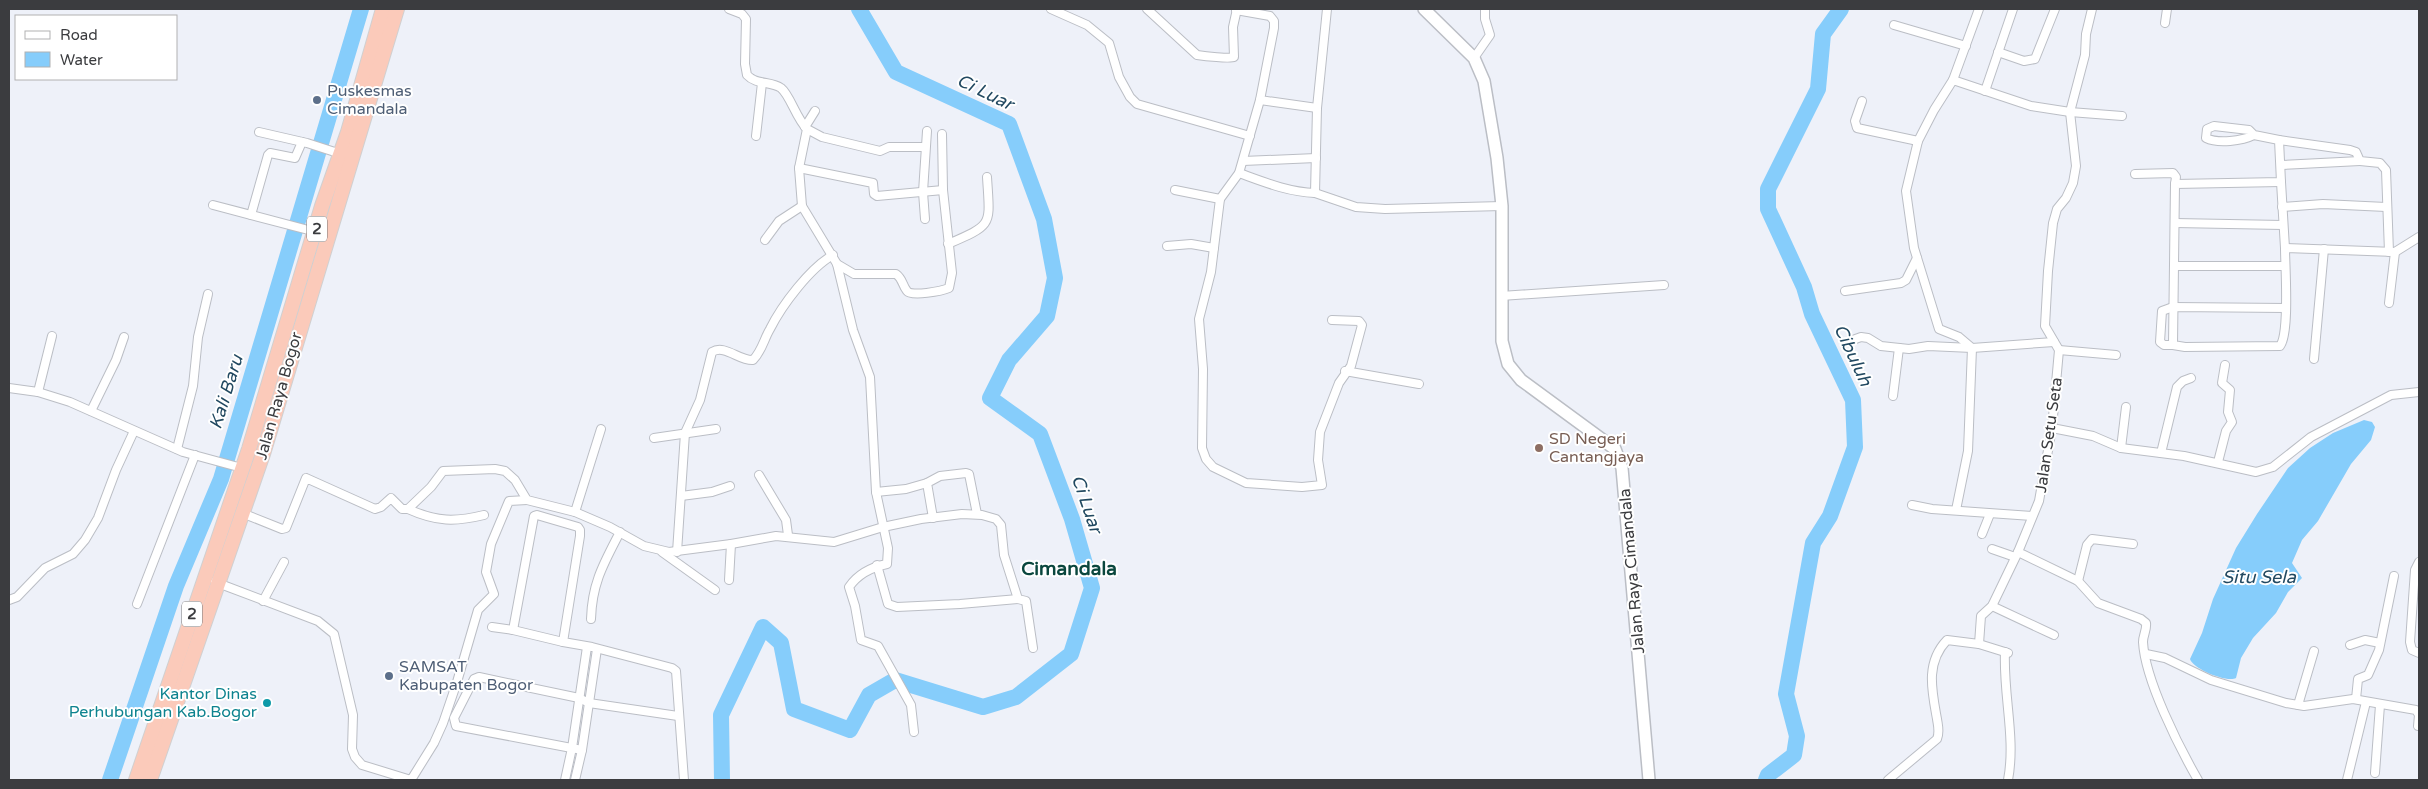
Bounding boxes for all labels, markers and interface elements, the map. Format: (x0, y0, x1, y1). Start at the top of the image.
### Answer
legend (15, 15, 178, 80)
text: Road (60, 26, 98, 44)
text: Water (60, 51, 103, 69)
water label: Ci Luar (953, 69, 1019, 116)
place label: Puskesmas Cimandala (327, 81, 412, 119)
marker: Puskesmas Cimandala (311, 94, 323, 106)
road number: 2 (307, 216, 327, 242)
water label: Cibuluh (1829, 321, 1877, 390)
street label: Jalan Raya Bogor (251, 329, 307, 462)
water label: Kali Baru (204, 351, 248, 432)
street label: Jalan Setu Seta (2031, 376, 2067, 494)
place label: SD Negeri Cantangjaya (1549, 429, 1644, 467)
marker: SD Negeri Cantangjaya (1533, 442, 1545, 454)
water label: Ci Luar (1067, 472, 1108, 538)
street label: Jalan Raya Cimandala (1615, 488, 1649, 654)
district label: Cimandala (1021, 558, 1117, 580)
water label: Situ Sela (2222, 566, 2297, 588)
road number: 2 (182, 602, 202, 626)
place label: SAMSAT Kabupaten Bogor (399, 657, 534, 695)
marker: SAMSAT Kabupaten Bogor (383, 670, 395, 682)
place label: Kantor Dinas Perhubungan Kab.Bogor (69, 684, 258, 722)
marker: Kantor Dinas Perhubungan Kab.Bogor (261, 697, 273, 709)

